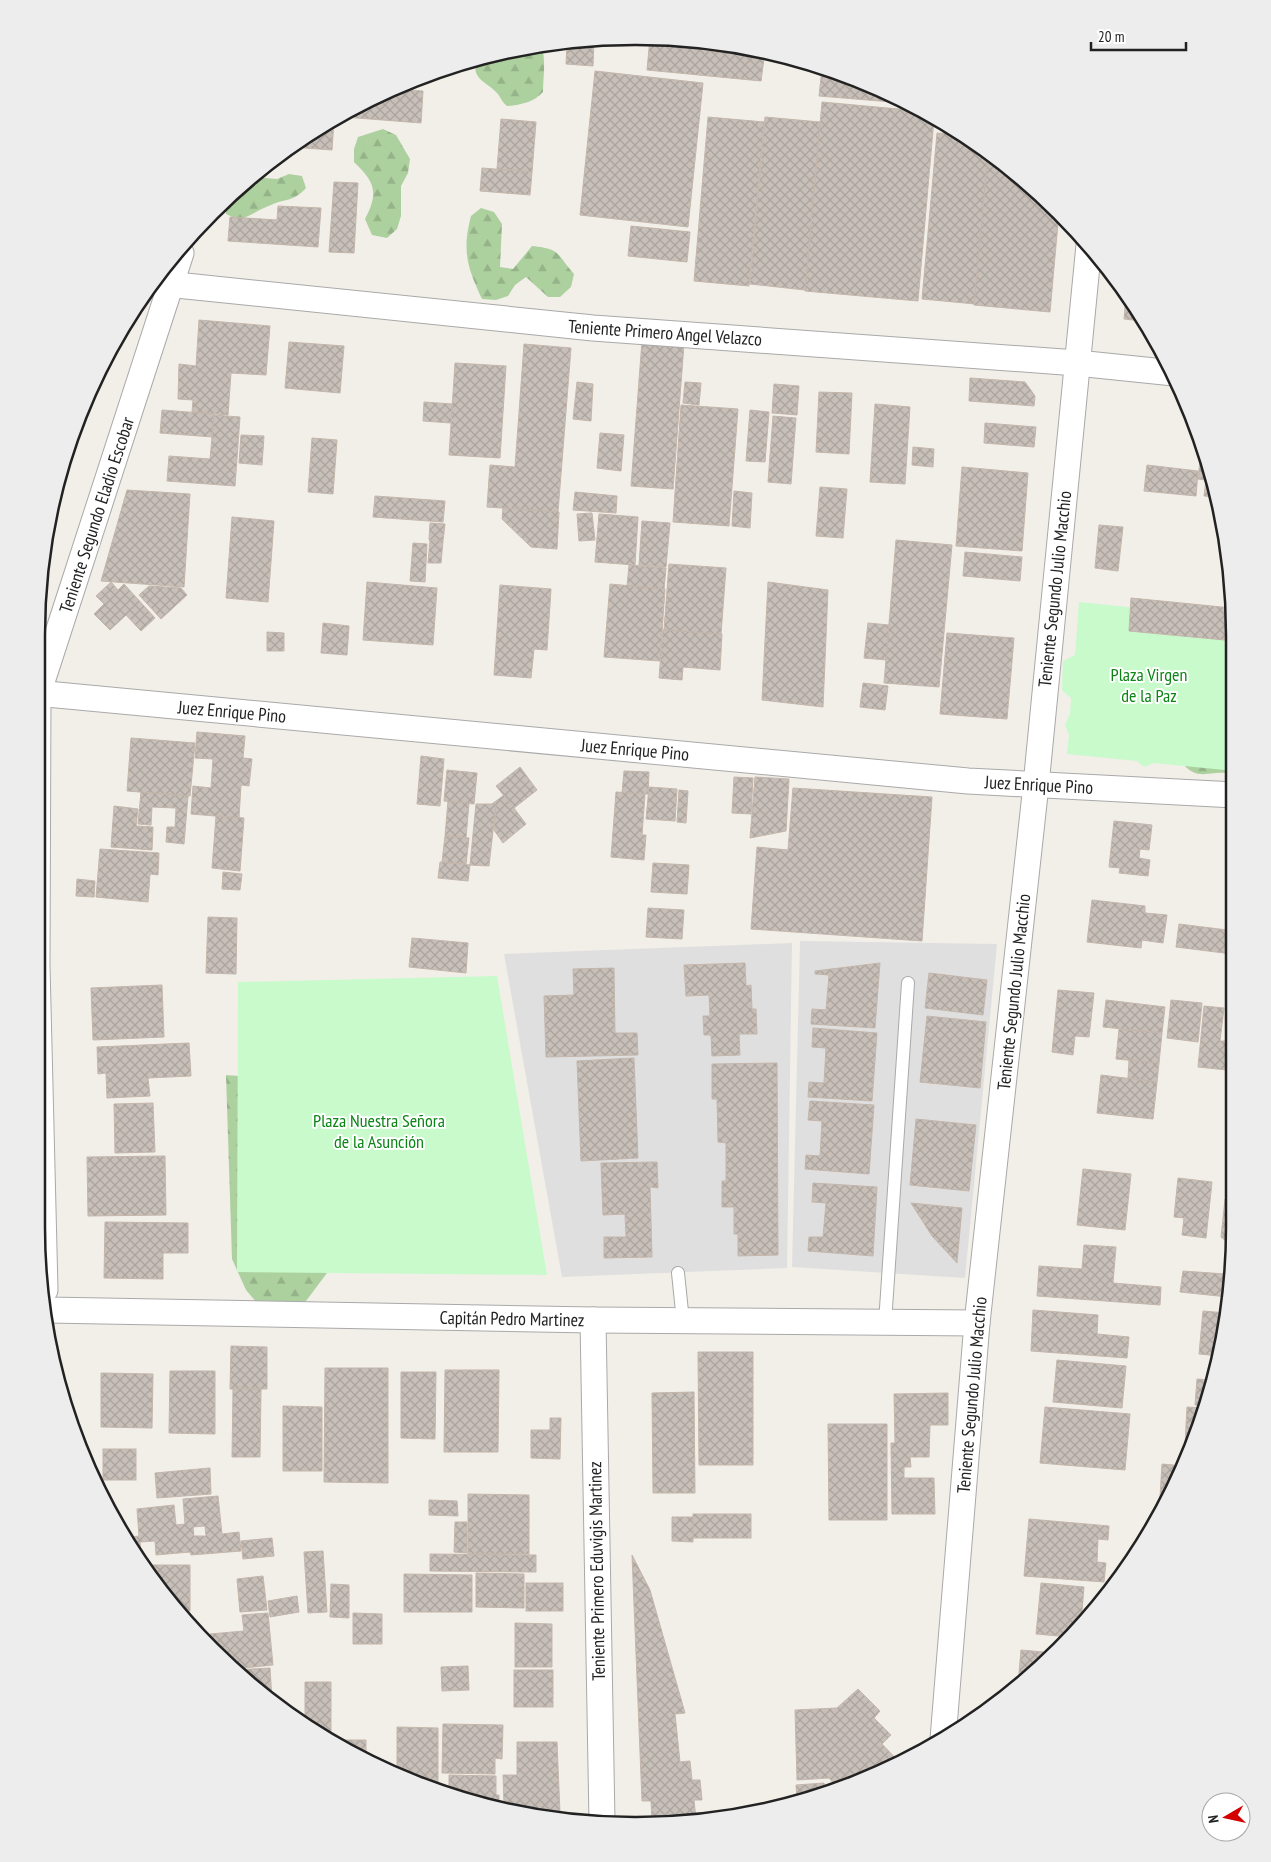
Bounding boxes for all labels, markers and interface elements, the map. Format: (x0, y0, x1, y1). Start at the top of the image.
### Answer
scale bar (1091, 20, 1186, 52)
text: 20 m (1098, 27, 1124, 46)
street label: Teniente Primero Angel Velazco (567, 314, 763, 351)
street label: Teniente Segundo Eladio Escobar (54, 414, 139, 616)
street label: Teniente Segundo Julio Macchio (1033, 489, 1076, 688)
park label: Plaza Virgen de la Paz (1111, 663, 1187, 707)
street label: Juez Enrique Pino (176, 695, 287, 728)
street label: Juez Enrique Pino (579, 733, 690, 766)
street label: Juez Enrique Pino (983, 770, 1094, 799)
street label: Teniente Segundo Julio Macchio (992, 892, 1035, 1091)
park label: Plaza Nuestra Señora de la Asunción (313, 1109, 445, 1153)
street label: Teniente Segundo Julio Macchio (951, 1295, 992, 1494)
street label: Capitán Pedro Martinez (439, 1306, 585, 1331)
street label: Teniente Primero Eduvigis Martinez (583, 1461, 610, 1681)
north arrow (1201, 1792, 1251, 1842)
text: N (1204, 1814, 1223, 1824)

